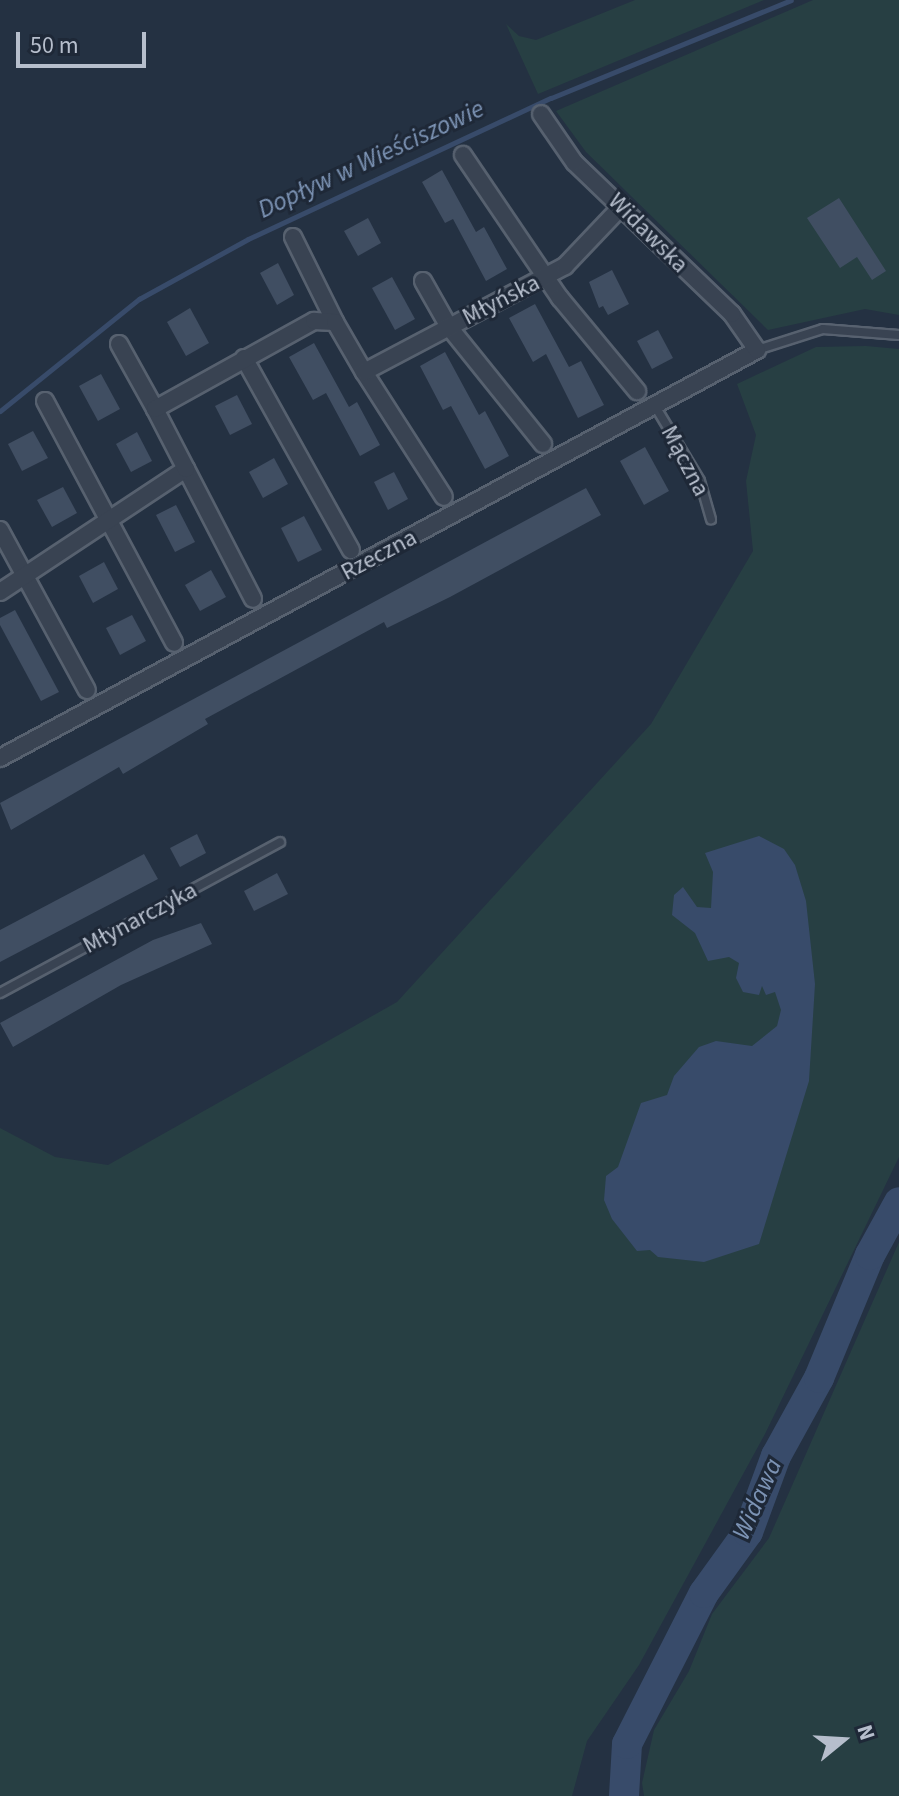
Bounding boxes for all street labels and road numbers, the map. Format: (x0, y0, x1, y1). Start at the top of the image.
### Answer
street label: Widawska (602, 187, 694, 279)
street label: Młyńska (458, 268, 544, 332)
street label: Mączna (654, 421, 716, 501)
street label: Rzeczna (336, 523, 422, 587)
street label: Młynarczyka (78, 876, 202, 960)

